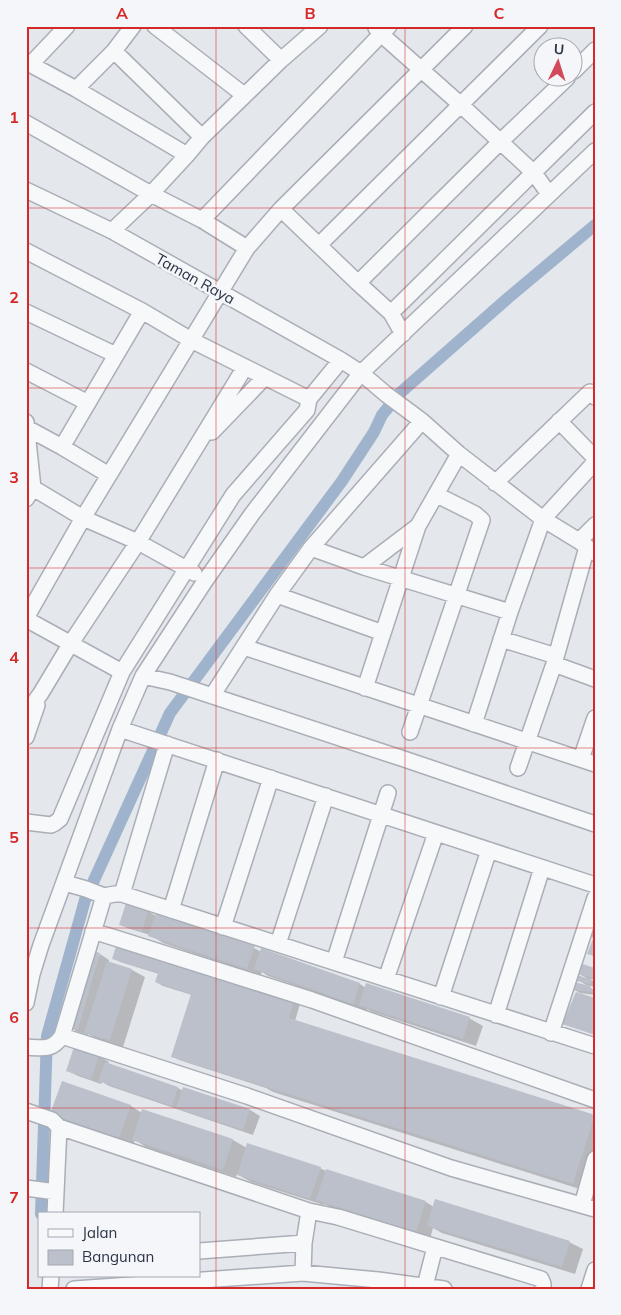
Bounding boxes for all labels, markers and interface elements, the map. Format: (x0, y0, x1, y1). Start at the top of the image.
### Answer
text: A (116, 3, 128, 23)
text: B (304, 3, 316, 23)
text: C (494, 3, 505, 23)
north arrow (534, 38, 584, 88)
text: U (553, 40, 565, 58)
text: 1 (9, 107, 19, 127)
street label: Taman Raya (152, 249, 238, 308)
text: 2 (9, 287, 19, 307)
text: 3 (9, 467, 19, 487)
text: 4 (9, 647, 19, 667)
text: 5 (9, 827, 19, 847)
text: 6 (9, 1007, 19, 1027)
text: 7 (9, 1187, 19, 1207)
legend (38, 1212, 200, 1278)
text: Jalan (82, 1223, 117, 1242)
text: Bangunan (82, 1247, 154, 1266)

